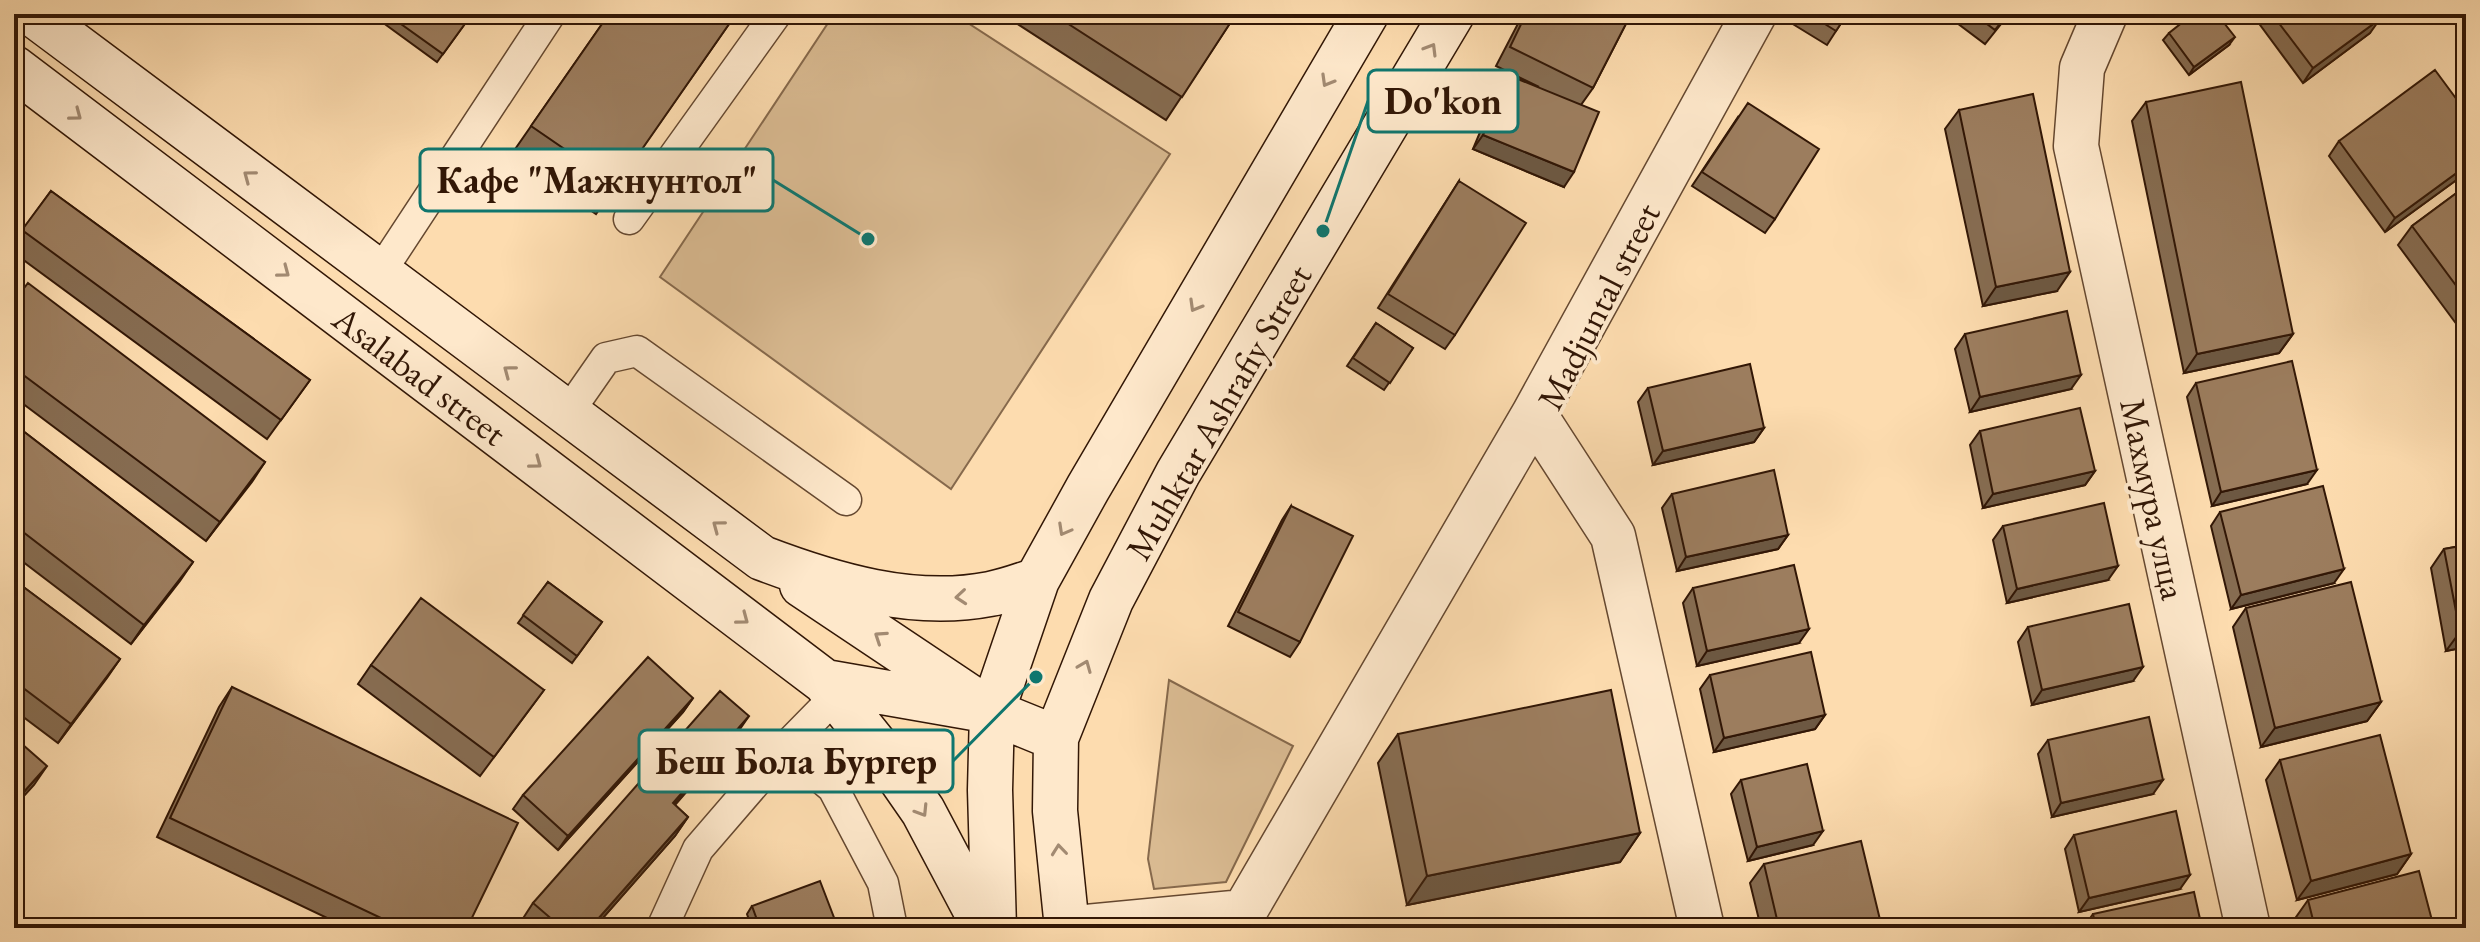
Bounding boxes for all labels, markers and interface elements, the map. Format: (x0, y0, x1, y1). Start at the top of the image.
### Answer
one-way arrow (1422, 43, 1437, 58)
callout: Do'kon (1368, 70, 1518, 132)
one-way arrow (1321, 72, 1337, 87)
text: Do'kon (1384, 76, 1502, 125)
one-way arrow (67, 106, 82, 120)
callout: Кафе "Мажнунтол" (420, 149, 773, 211)
text: Кафе "Мажнунтол" (437, 155, 757, 204)
one-way arrow (243, 172, 258, 186)
street label: Madjuntal street (1526, 194, 1671, 418)
street label: Muhktar Ashrafiy Street (1115, 255, 1323, 569)
one-way arrow (275, 262, 290, 277)
street label: Asalabad street (323, 294, 516, 456)
one-way arrow (1189, 297, 1205, 311)
one-way arrow (503, 366, 518, 380)
street label: Махмура улца (2109, 394, 2198, 605)
one-way arrow (527, 453, 542, 467)
one-way arrow (712, 521, 727, 535)
one-way arrow (1059, 522, 1074, 537)
one-way arrow (954, 588, 967, 605)
one-way arrow (734, 610, 749, 624)
one-way arrow (875, 632, 889, 647)
one-way arrow (1075, 660, 1091, 674)
callout: Беш Бола Бургер (639, 730, 953, 792)
text: Беш Бола Бургер (655, 736, 937, 785)
one-way arrow (913, 802, 928, 817)
one-way arrow (1051, 843, 1068, 856)

